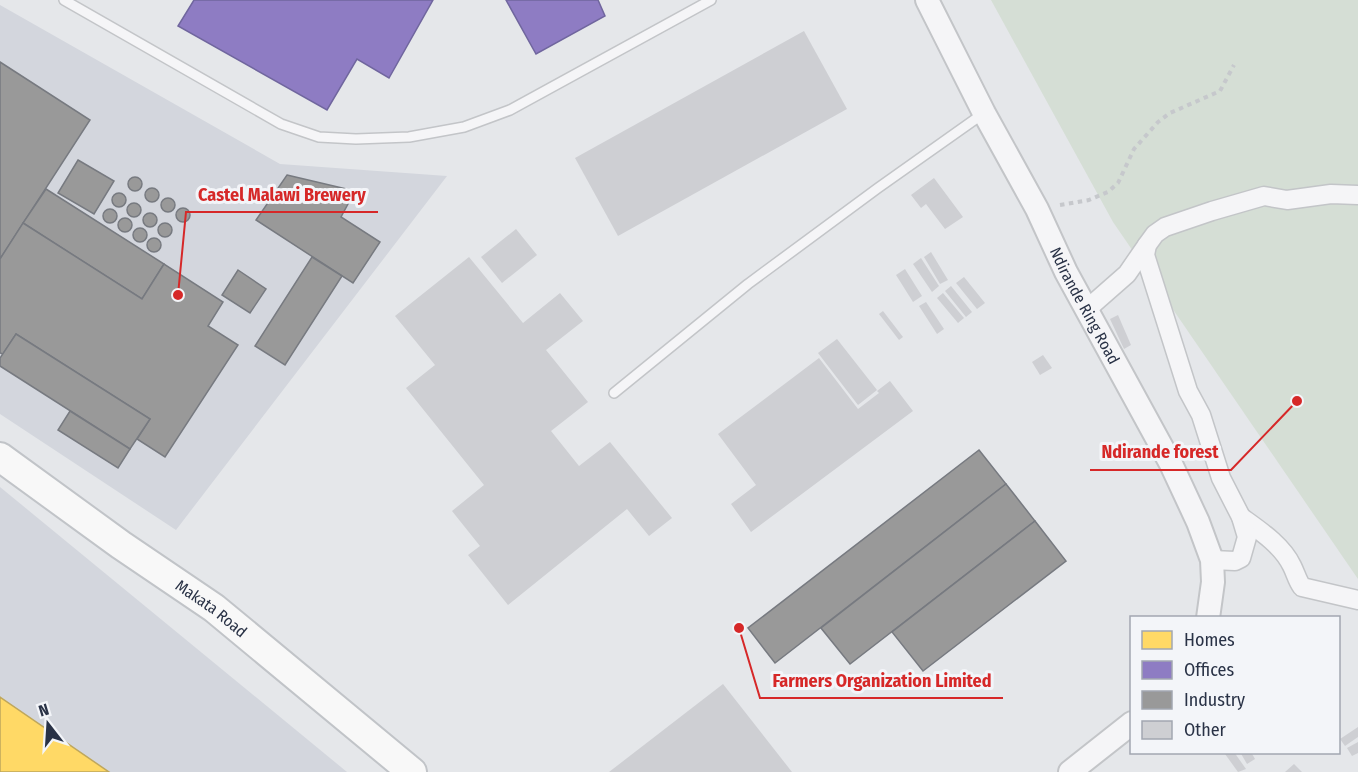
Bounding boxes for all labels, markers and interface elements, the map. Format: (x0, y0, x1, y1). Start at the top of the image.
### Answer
callout: Castel Malawi Brewery (186, 176, 378, 212)
text: Castel Malawi Brewery (198, 184, 366, 206)
street label: Ndirande Ring Road (1046, 244, 1123, 367)
callout: Ndirande forest (1090, 434, 1231, 470)
text: Ndirande forest (1101, 441, 1219, 463)
street label: Makata Road (172, 576, 251, 641)
legend (1130, 616, 1340, 754)
text: Homes (1184, 629, 1235, 651)
text: Offices (1184, 659, 1234, 681)
callout: Farmers Organization Limited (760, 662, 1003, 698)
text: Farmers Organization Limited (772, 670, 992, 692)
text: Industry (1184, 689, 1245, 711)
north arrow (18, 694, 78, 754)
text: N (36, 700, 51, 721)
text: Other (1184, 719, 1227, 741)

